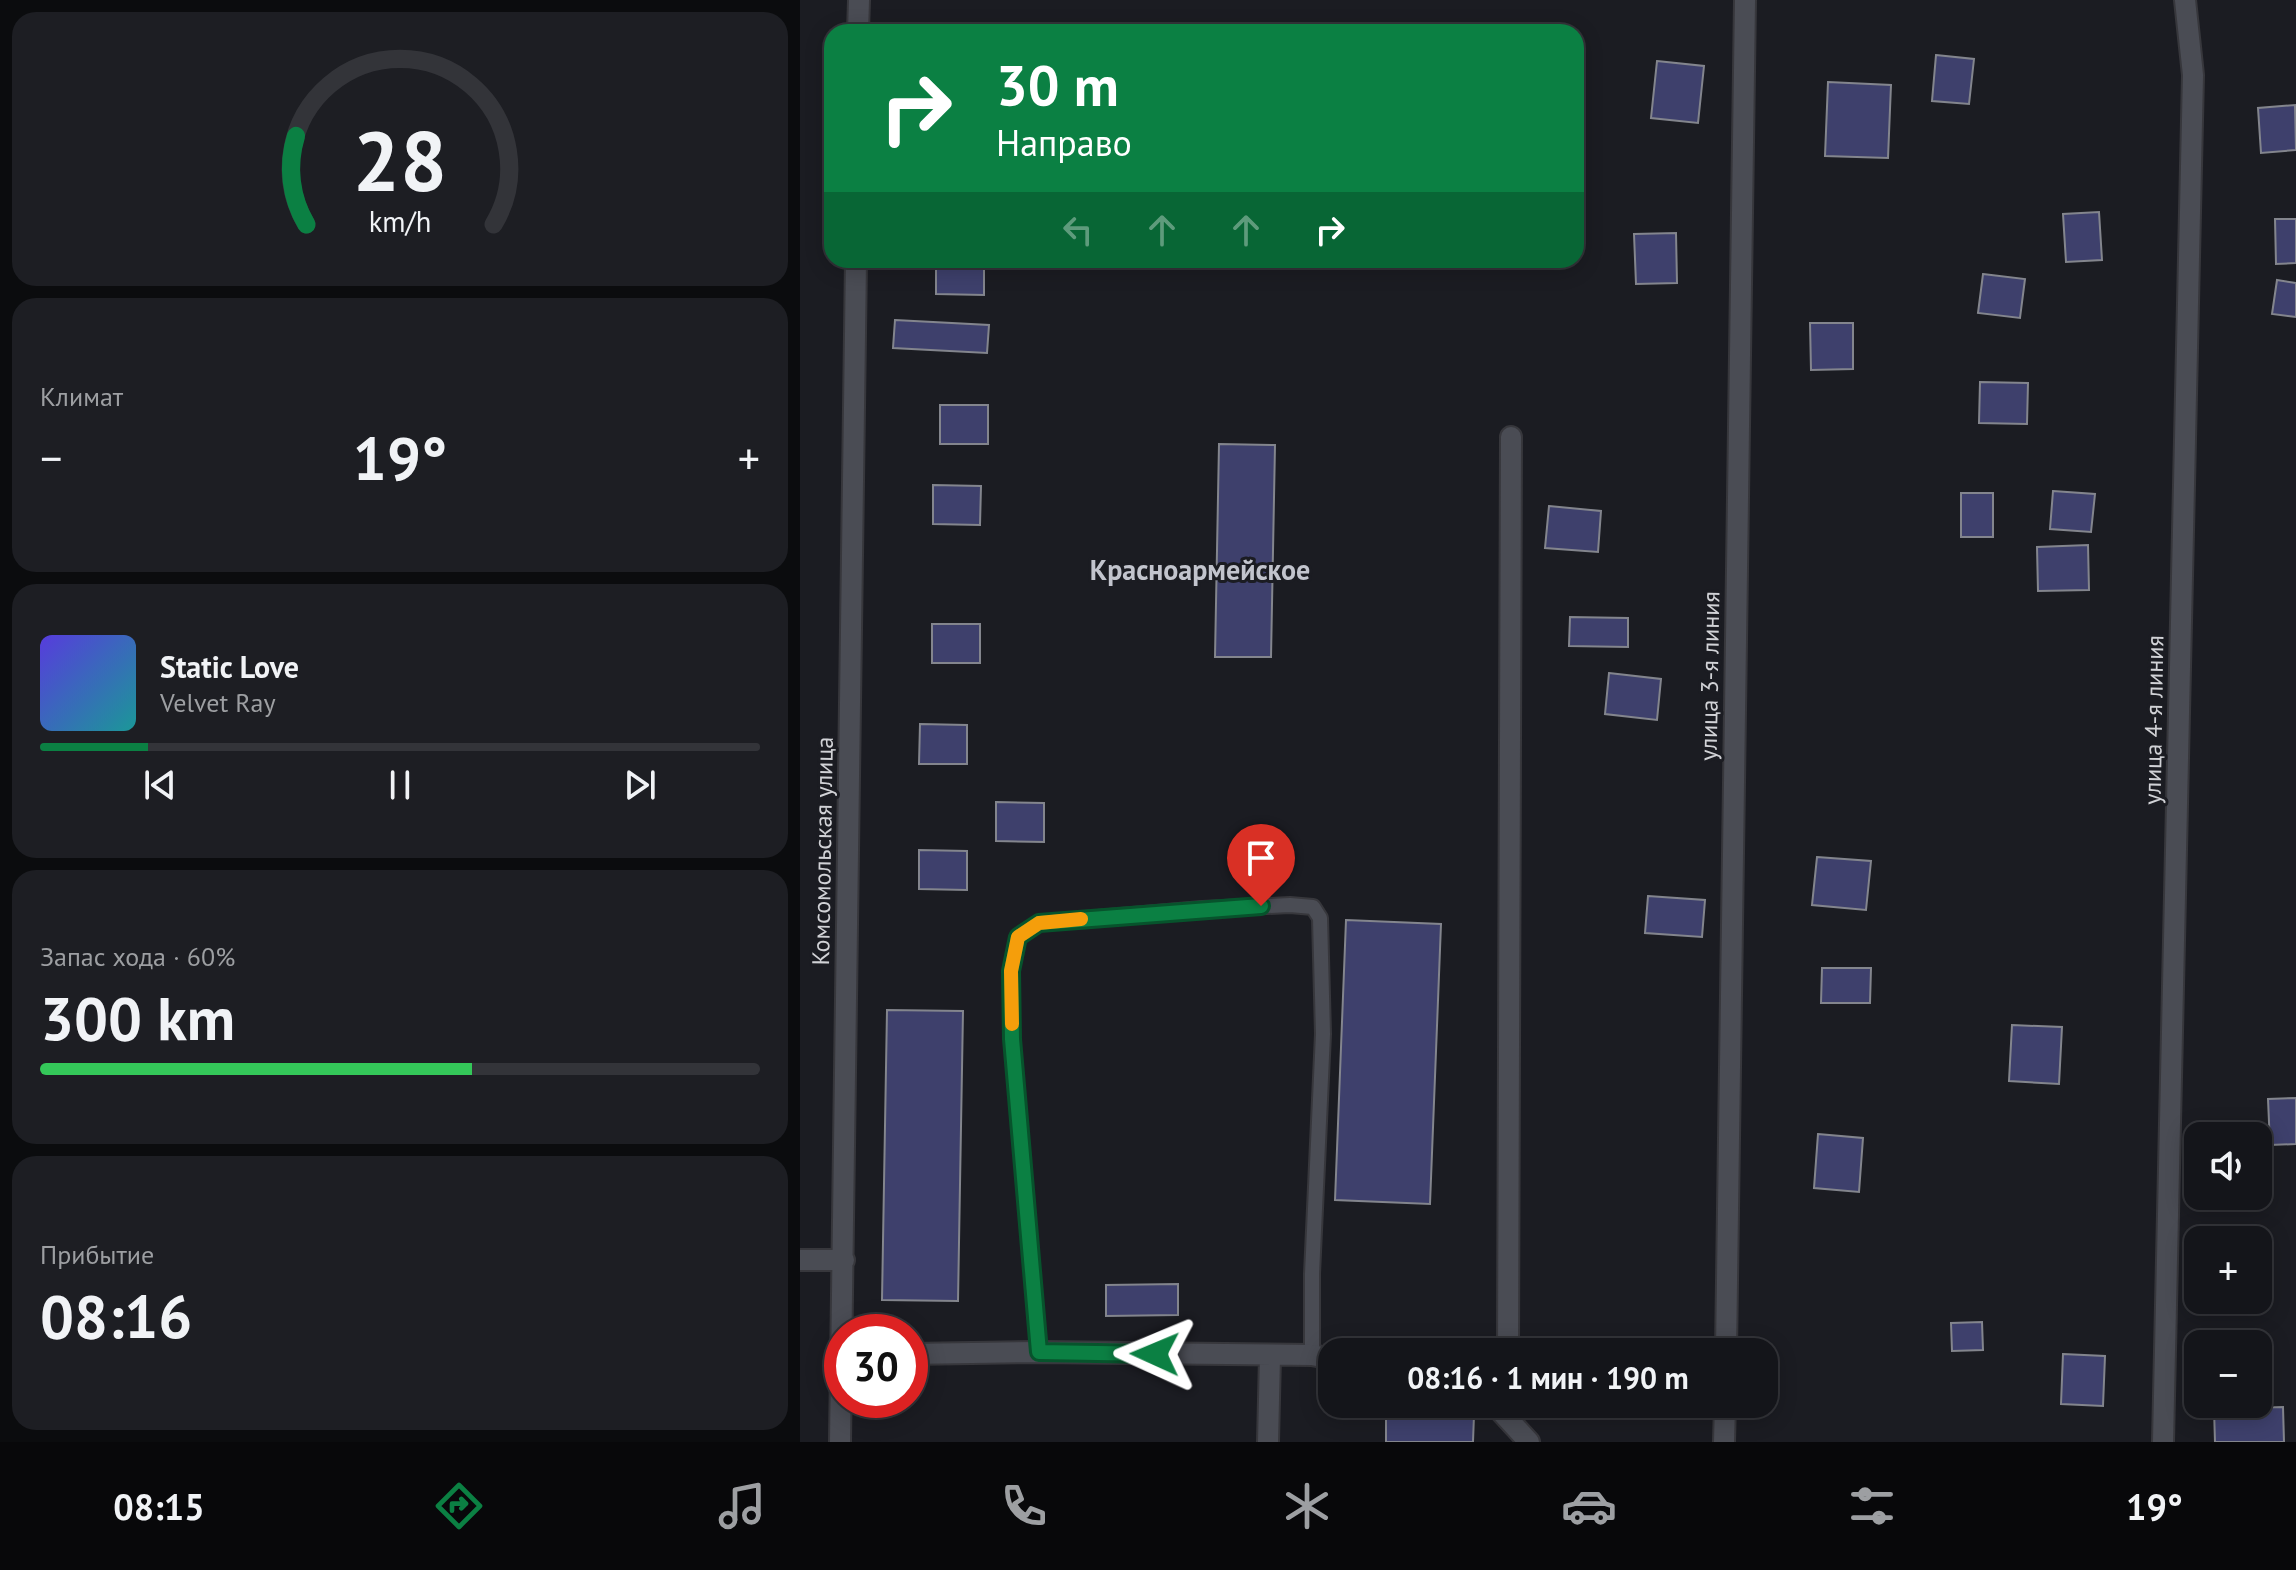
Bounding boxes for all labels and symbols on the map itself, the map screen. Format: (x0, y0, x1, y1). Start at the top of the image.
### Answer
district label: Красноармейское (1090, 551, 1310, 588)
street label: улица 3-я линия (1693, 591, 1726, 761)
street label: улица 4-я линия (2137, 635, 2170, 805)
street label: Комсомольская улица (805, 736, 840, 966)
pin (1227, 824, 1295, 906)
position arrow (1113, 1312, 1197, 1396)
speed limit sign: 30 (824, 1314, 928, 1418)

